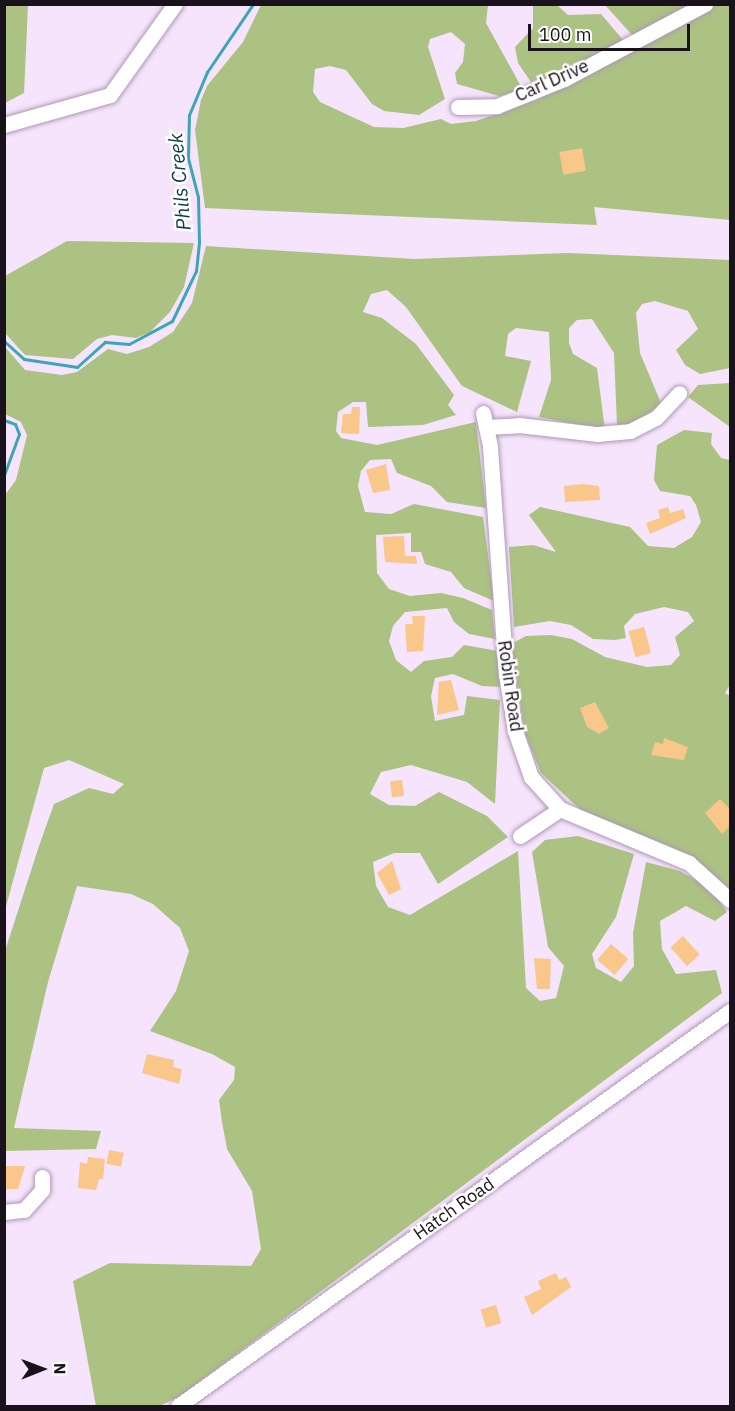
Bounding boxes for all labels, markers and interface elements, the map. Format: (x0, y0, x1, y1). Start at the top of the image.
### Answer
scale bar (531, 12, 693, 50)
text: 100 m (539, 23, 591, 46)
street label: Carl Drive (512, 55, 592, 107)
water label: Phils Creek (163, 132, 195, 232)
street label: Robin Road (493, 639, 527, 733)
street label: Hatch Road (410, 1173, 498, 1245)
north arrow (12, 1339, 72, 1399)
text: N (50, 1363, 70, 1375)

